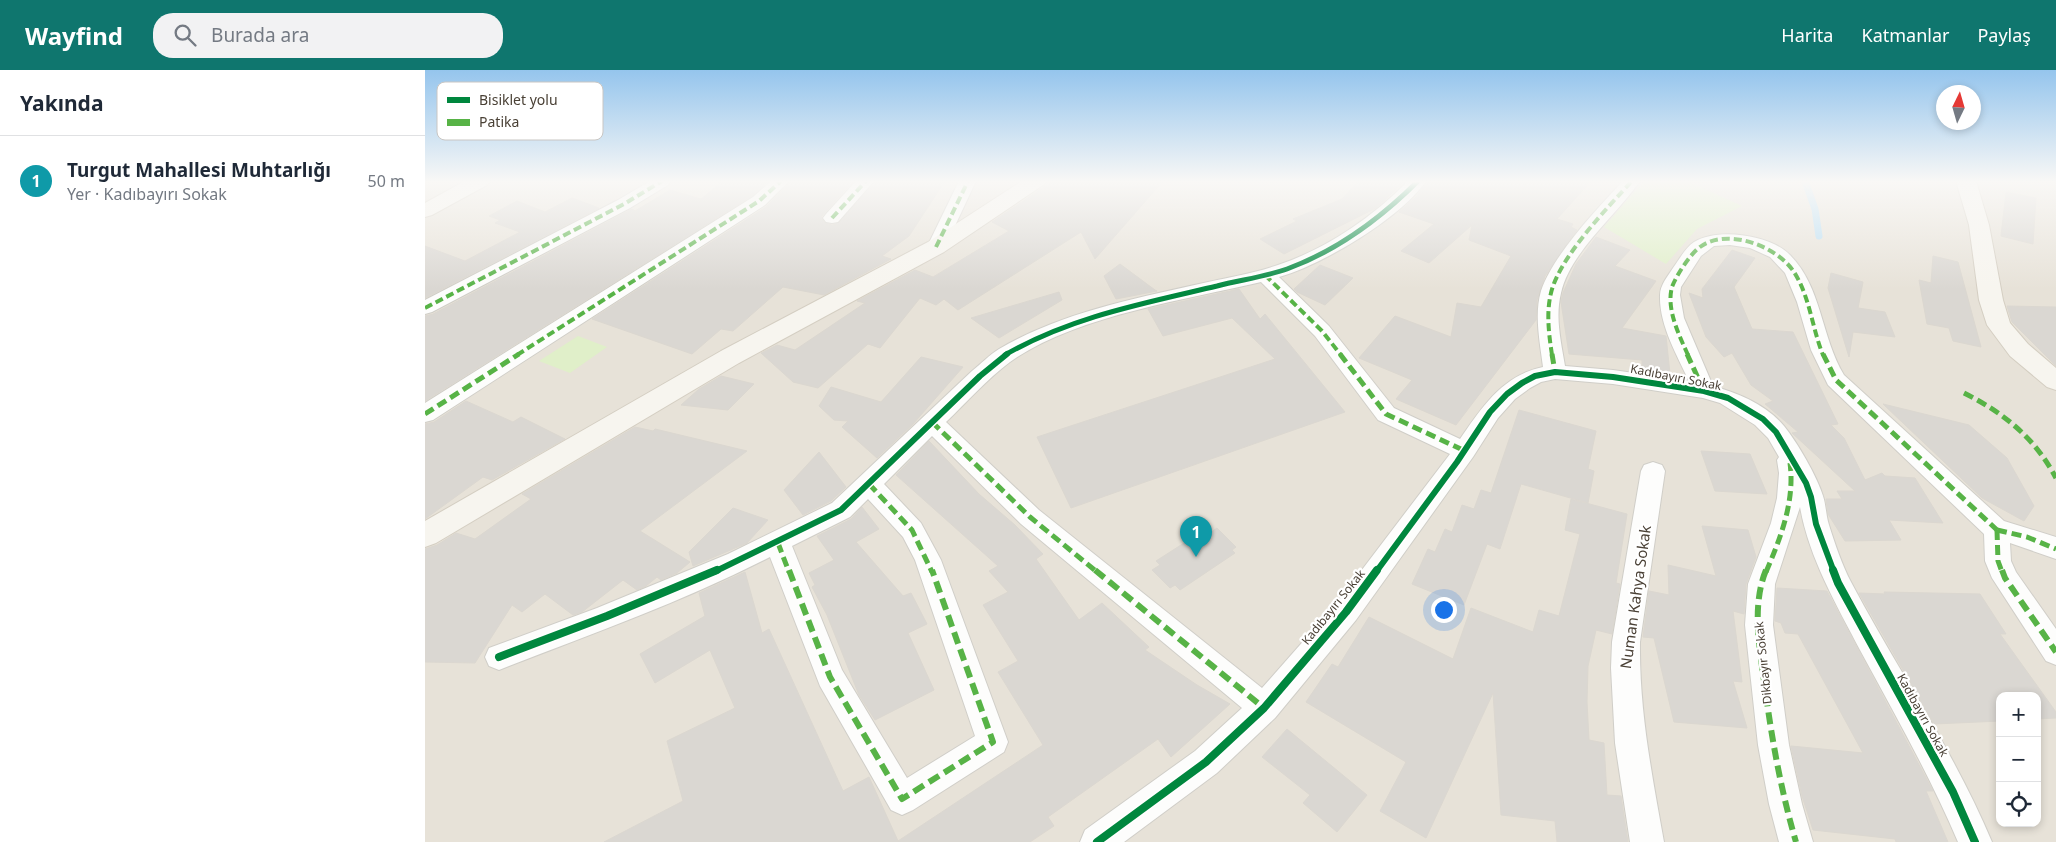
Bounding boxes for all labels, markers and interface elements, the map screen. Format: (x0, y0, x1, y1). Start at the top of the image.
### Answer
search box (153, 13, 503, 58)
text: Wayfind (25, 19, 123, 52)
icon: search (171, 21, 199, 49)
text: Burada ara (211, 22, 309, 48)
text: Harita (1781, 23, 1833, 47)
text: Katmanlar (1861, 23, 1949, 47)
text: Paylaş (1977, 23, 2031, 47)
legend (437, 82, 603, 140)
north arrow (1936, 85, 1981, 130)
text: Yakında (20, 89, 103, 117)
text: Bisiklet yolu (479, 90, 558, 109)
text: Patika (479, 112, 519, 131)
text: Turgut Mahallesi Muhtarlığı (67, 157, 331, 183)
text: 1 (31, 170, 41, 192)
text: 50 m (368, 170, 405, 192)
text: Yer · Kadıbayırı Sokak (67, 183, 227, 205)
street label: Kadıbayırı Sokak (1629, 360, 1724, 394)
pin: 1 (1180, 516, 1212, 557)
street label: Numan Kahya Sokak (1615, 524, 1655, 670)
street label: Kadıbayırı Sokak (1297, 565, 1369, 648)
your location (1431, 597, 1457, 623)
street label: Dikbayır Sokak (1750, 620, 1776, 705)
street label: Kadıbayırı Sokak (1893, 670, 1953, 760)
map controls (1996, 692, 2041, 827)
button: + (1996, 692, 2041, 737)
button: − (1996, 737, 2041, 782)
button: locate (1996, 782, 2041, 827)

